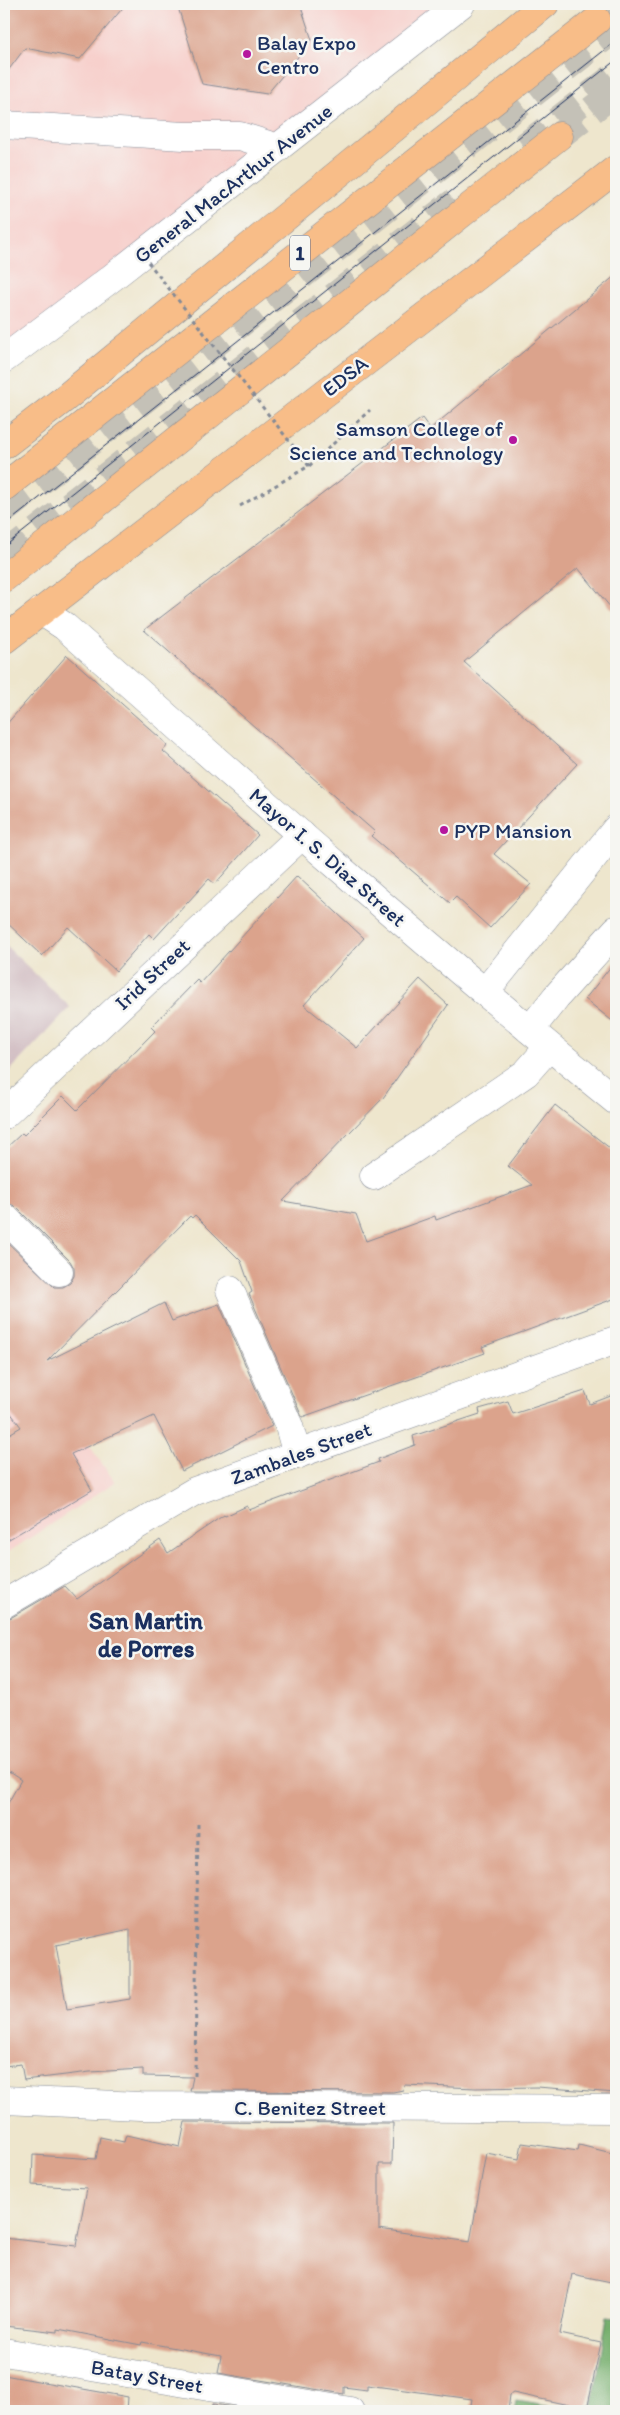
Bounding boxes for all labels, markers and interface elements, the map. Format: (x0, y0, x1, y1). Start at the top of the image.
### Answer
place label: Balay Expo Centro (257, 30, 356, 79)
marker: Balay Expo Centro (241, 48, 253, 60)
street label: General MacArthur Avenue (129, 98, 337, 268)
road number: 1 (290, 236, 310, 270)
street label: EDSA (317, 350, 373, 401)
place label: Samson College of Science and Technology (289, 416, 503, 465)
marker: Samson College of Science and Technology (507, 434, 519, 446)
street label: Mayor I. S. Diaz Street (245, 782, 411, 932)
place label: PYP Mansion (454, 818, 572, 843)
marker: PYP Mansion (438, 824, 450, 836)
street label: Irid Street (109, 933, 195, 1015)
street label: Zambales Street (227, 1416, 375, 1490)
district label: San Martin de Porres (89, 1606, 203, 1663)
street label: C. Benitez Street (234, 2095, 386, 2120)
street label: Batay Street (89, 2354, 205, 2398)

